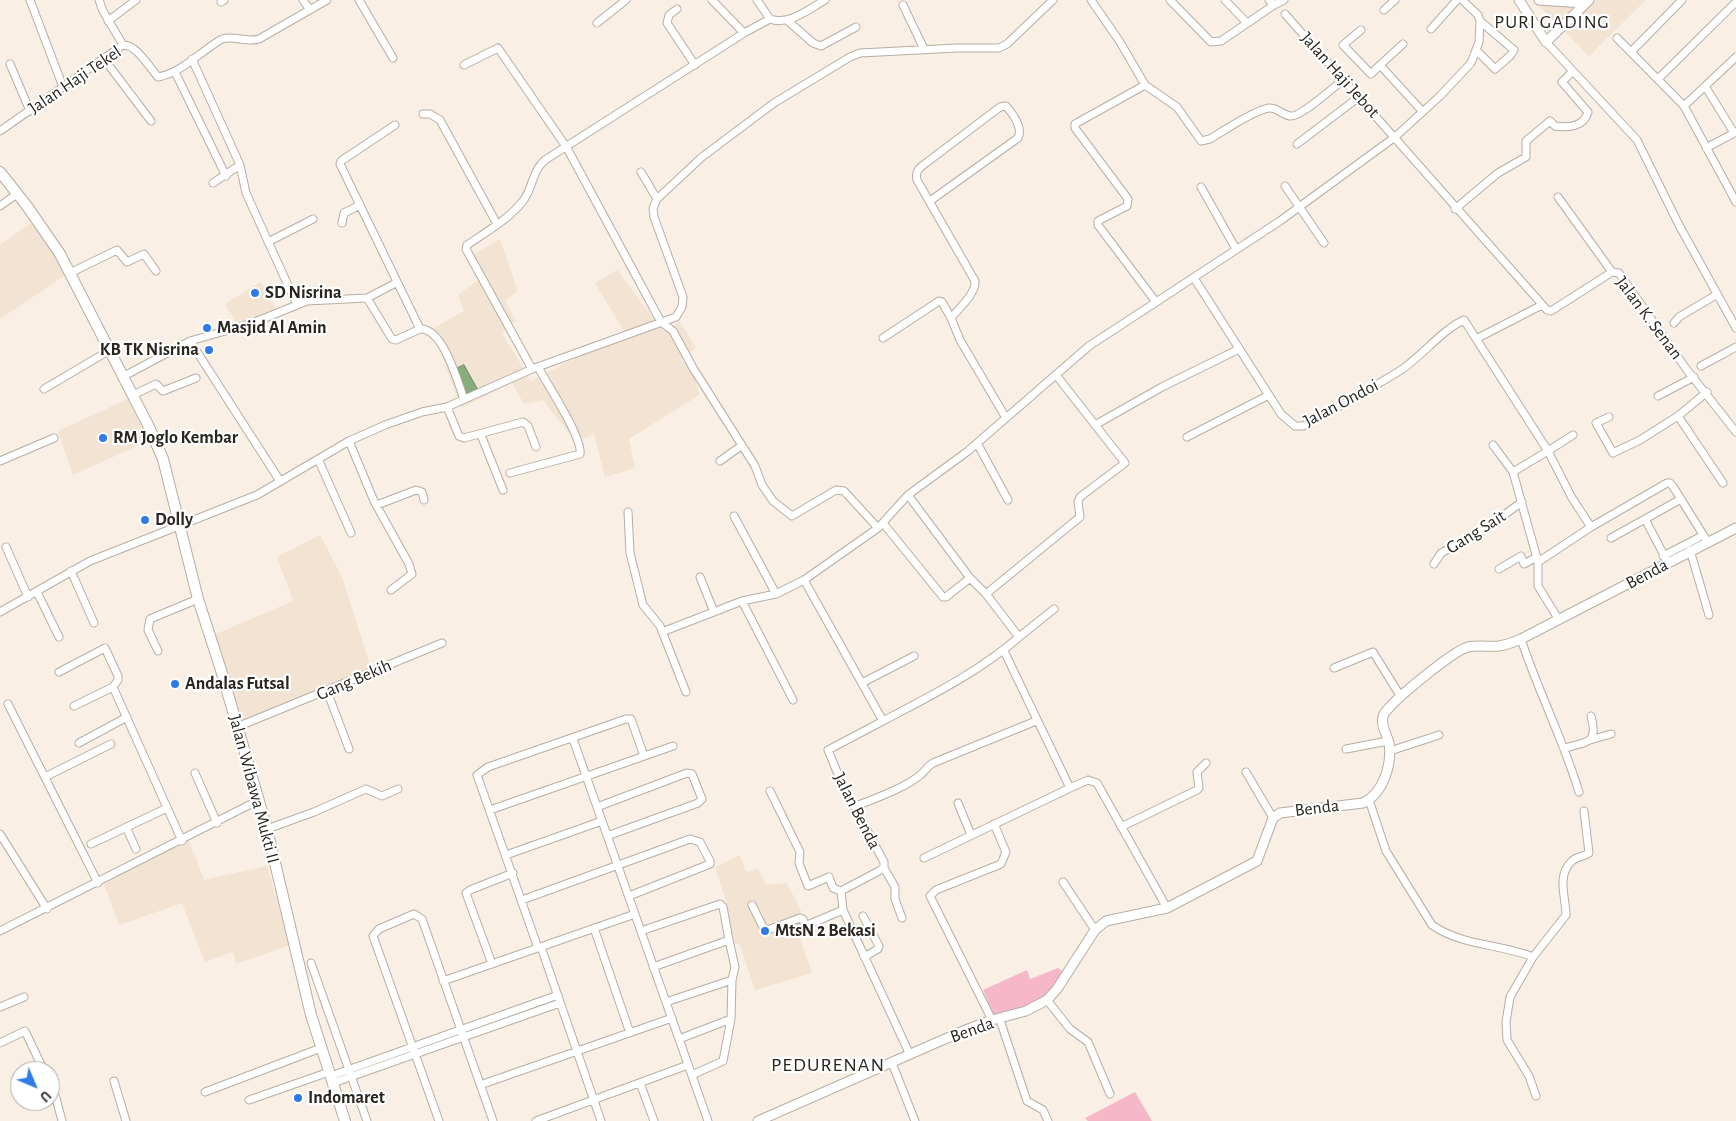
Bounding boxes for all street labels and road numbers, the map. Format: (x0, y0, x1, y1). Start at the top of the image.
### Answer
street label: Jalan Haji Jebot (1296, 28, 1384, 122)
street label: Jalan Haji Tekel (24, 41, 126, 119)
street label: Jalan K. Senan (1611, 272, 1687, 364)
street label: Jalan Ondoi (1300, 374, 1382, 432)
street label: Gang Sait (1442, 505, 1510, 559)
street label: Benda (1622, 554, 1672, 594)
street label: Gang Bekih (313, 655, 395, 705)
street label: Jalan Wibawa Mukti II (224, 712, 284, 866)
street label: Jalan Benda (829, 769, 885, 853)
street label: Benda (1293, 795, 1341, 821)
street label: Benda (947, 1012, 997, 1048)

